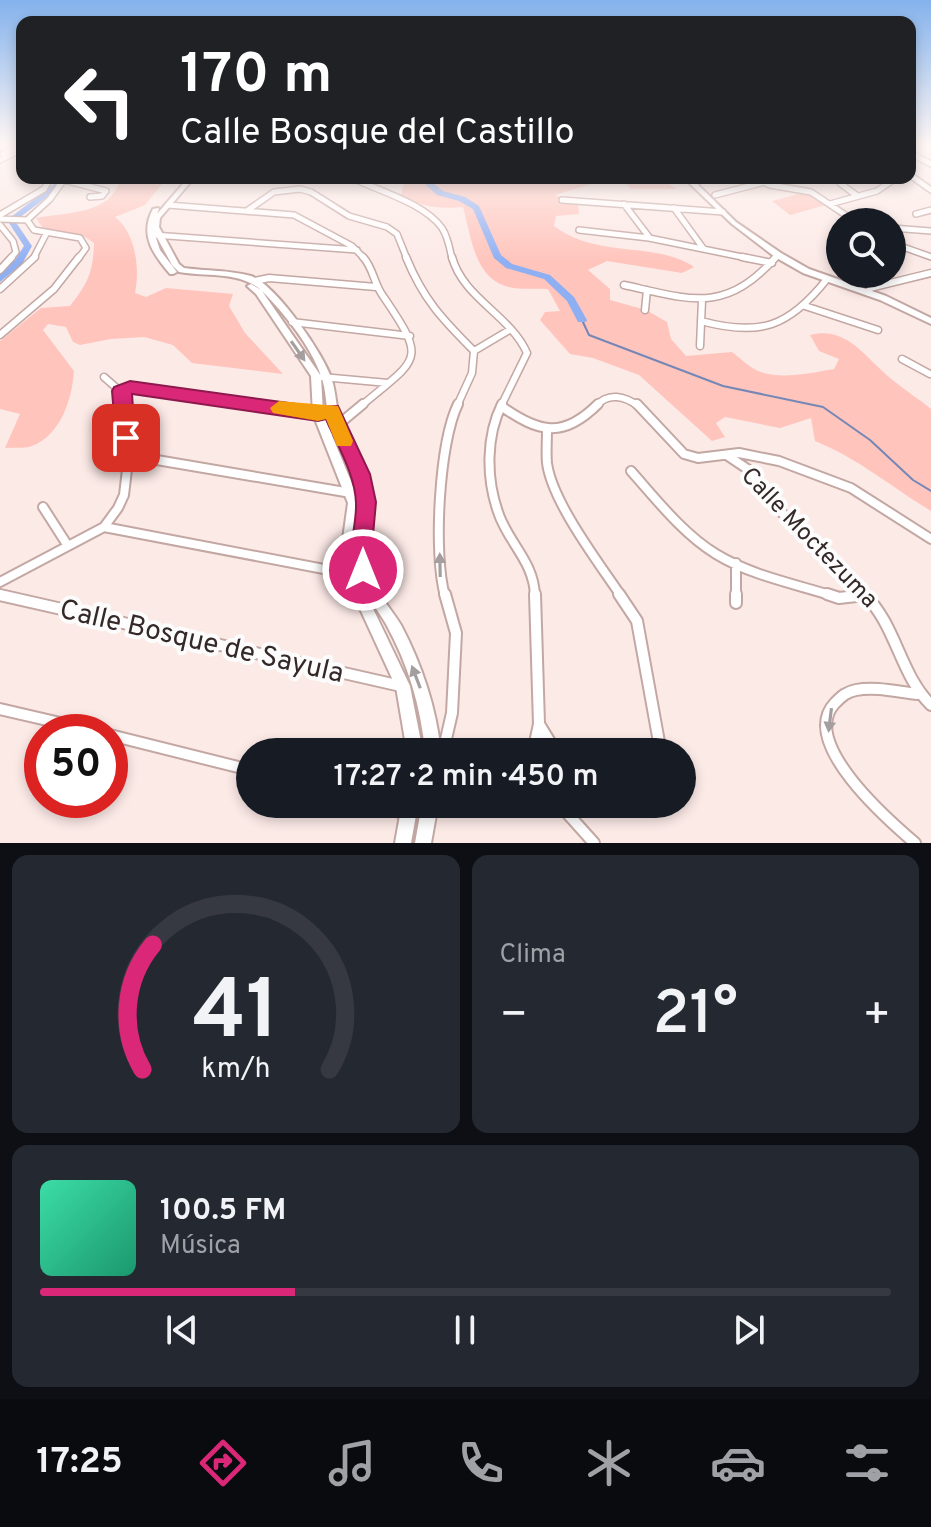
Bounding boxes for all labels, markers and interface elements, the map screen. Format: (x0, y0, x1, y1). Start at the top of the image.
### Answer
text: 170 m (180, 42, 332, 112)
icon: left (48, 48, 152, 152)
text: Calle Bosque del Castillo (180, 111, 575, 157)
map controls (826, 208, 906, 288)
button: search (826, 208, 906, 288)
one-way arrow (289, 340, 305, 361)
pin (92, 404, 160, 472)
icon: arrive (104, 416, 148, 460)
street label: Calle Moctezuma (734, 462, 883, 615)
position arrow (321, 528, 405, 612)
one-way arrow (434, 552, 446, 577)
street label: Calle Bosque de Sayula (56, 593, 347, 693)
one-way arrow (409, 665, 422, 689)
one-way arrow (824, 707, 837, 732)
speed limit sign: 50 (24, 714, 128, 818)
text: 17:27 · 2 min · 450 m (333, 759, 599, 796)
text: Clima (500, 939, 566, 972)
text: 41 (192, 963, 279, 1068)
text: 21° (653, 979, 738, 1055)
text: − (500, 989, 528, 1045)
text: + (863, 989, 891, 1045)
text: km/h (201, 1052, 270, 1088)
text: 100.5 FM (160, 1193, 286, 1230)
text: Música (160, 1230, 241, 1263)
icon: previous (160, 1308, 204, 1352)
icon: pause (443, 1308, 487, 1352)
icon: next (727, 1308, 771, 1352)
icon: directions (195, 1435, 251, 1491)
icon: music (324, 1435, 380, 1491)
icon: phone (453, 1435, 509, 1491)
icon: climate (581, 1435, 637, 1491)
icon: car (710, 1435, 766, 1491)
icon: filters (839, 1435, 895, 1491)
text: 17:25 (36, 1440, 123, 1486)

